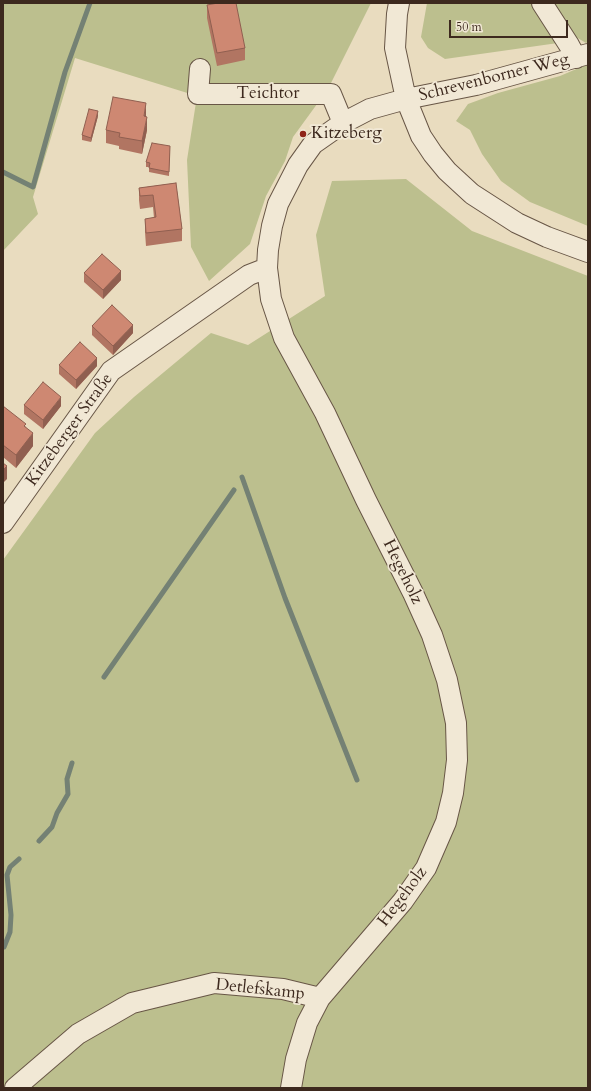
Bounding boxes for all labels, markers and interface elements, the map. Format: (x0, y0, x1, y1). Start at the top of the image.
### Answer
scale bar (451, 12, 570, 38)
text: 50 m (456, 19, 482, 35)
street label: Schrevenborner Weg (417, 49, 571, 107)
street label: Teichtor (237, 84, 299, 104)
place label: Kitzeberg (311, 124, 382, 144)
marker: Kitzeberg (298, 129, 308, 139)
street label: Kitzeberger Straße (22, 370, 118, 490)
street label: Hegeholz (378, 536, 426, 608)
street label: Hegeholz (374, 863, 432, 931)
street label: Detlefskamp (214, 975, 306, 1005)

